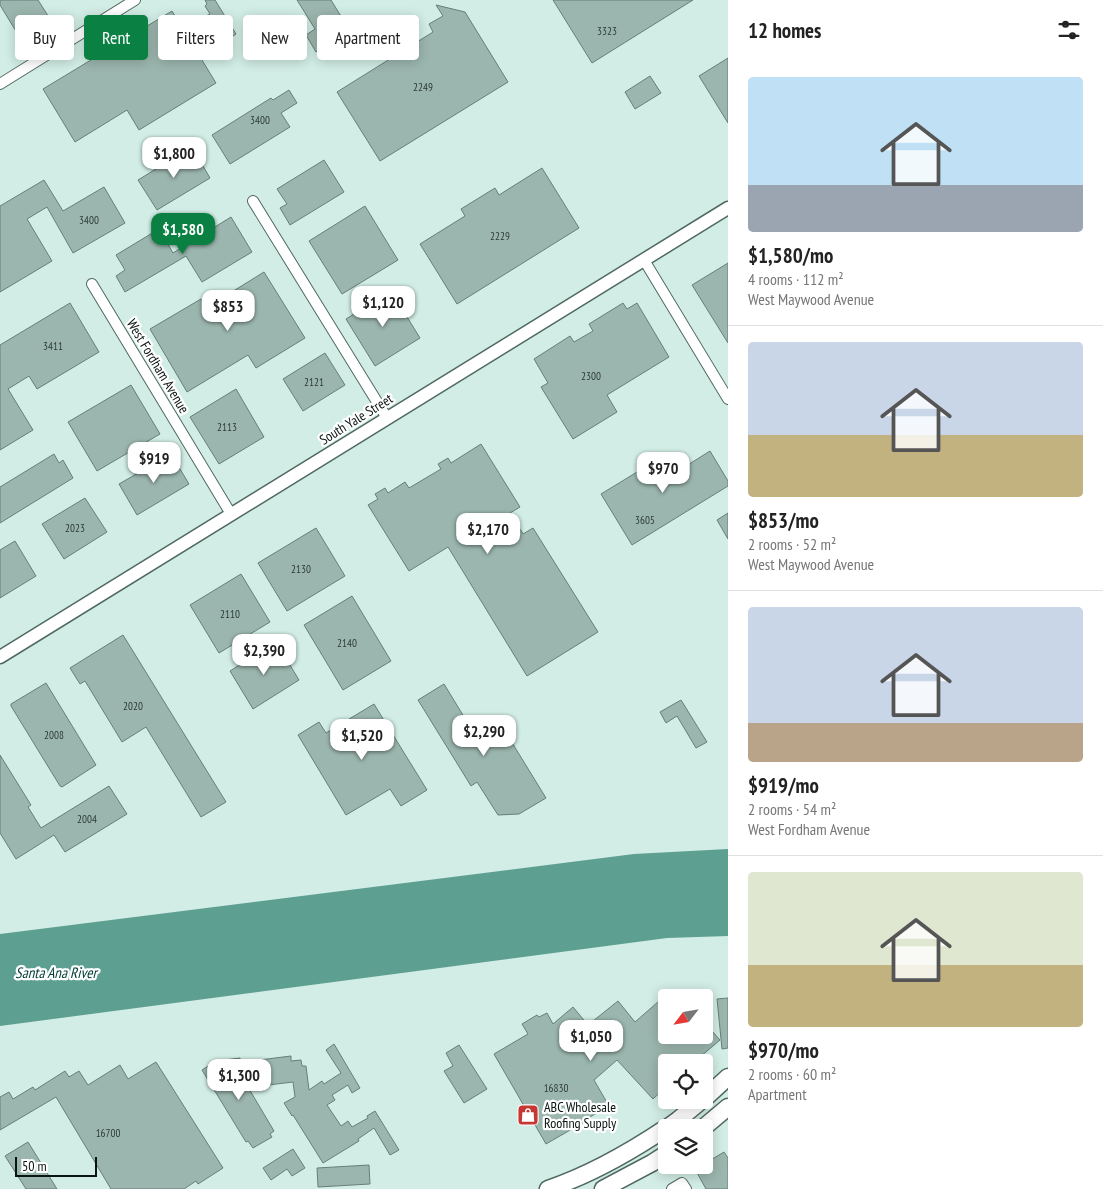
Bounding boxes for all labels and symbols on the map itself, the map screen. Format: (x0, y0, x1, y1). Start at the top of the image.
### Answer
house number: 3323 (597, 24, 617, 38)
house number: 2249 (413, 80, 433, 94)
house number: 3400 (250, 113, 270, 127)
pin: $1,800 (133, 136, 215, 179)
pin: $1,580 (142, 212, 224, 255)
house number: 3400 (79, 213, 99, 227)
house number: 2229 (490, 229, 510, 243)
pin: $1,120 (342, 286, 424, 328)
pin: $853 (198, 290, 258, 332)
street label: West Fordham Avenue (123, 316, 193, 417)
house number: 3411 (43, 339, 63, 353)
house number: 2300 (581, 369, 601, 383)
house number: 2121 (304, 375, 324, 389)
street label: South Yale Street (316, 389, 396, 449)
house number: 2113 (217, 420, 237, 434)
pin: $919 (124, 442, 184, 484)
pin: $970 (633, 452, 693, 494)
pin: $2,170 (447, 512, 529, 555)
house number: 3605 (635, 513, 655, 527)
house number: 2023 (65, 521, 85, 535)
house number: 2130 (291, 562, 311, 576)
house number: 2110 (220, 607, 240, 621)
pin: $2,390 (223, 634, 305, 676)
house number: 2140 (337, 636, 357, 650)
house number: 2020 (123, 699, 143, 713)
pin: $2,290 (443, 714, 525, 757)
pin: $1,520 (321, 718, 403, 761)
house number: 2008 (44, 728, 64, 742)
house number: 2004 (77, 812, 97, 826)
water label: Santa Ana River (15, 963, 99, 982)
north arrow (658, 989, 712, 1044)
pin: $1,050 (550, 1020, 632, 1062)
pin: $1,300 (198, 1058, 280, 1101)
house number: 16830 (544, 1081, 568, 1095)
place label: ABC Wholesale Roofing Supply (544, 1098, 617, 1132)
shop icon: ABC Wholesale Roofing Supply (516, 1103, 540, 1127)
house number: 16700 (96, 1126, 120, 1140)
scale bar (15, 1154, 98, 1177)

